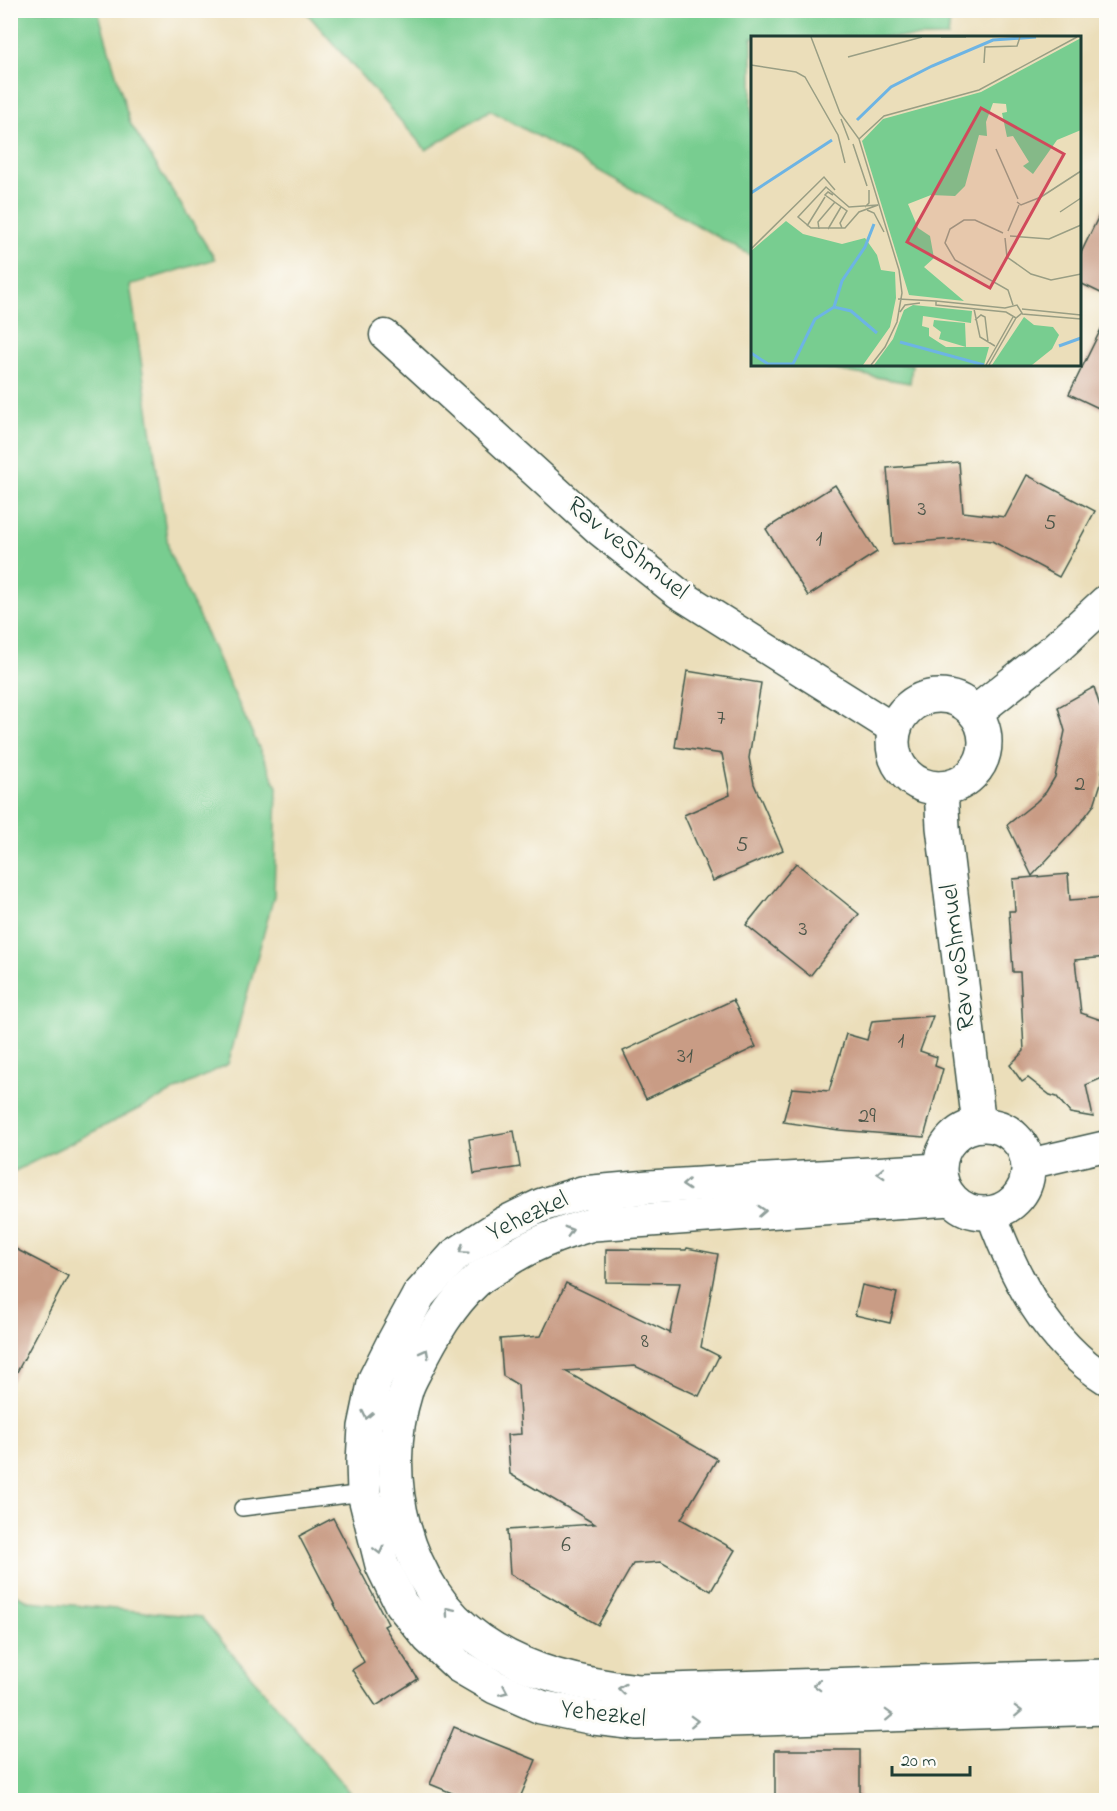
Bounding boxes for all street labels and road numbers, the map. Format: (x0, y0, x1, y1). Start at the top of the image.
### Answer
street label: Rav veShmuel (558, 488, 696, 610)
street label: Rav veShmuel (931, 882, 987, 1032)
street label: Yehezkel (481, 1182, 575, 1252)
street label: Yehezkel (558, 1691, 648, 1739)

